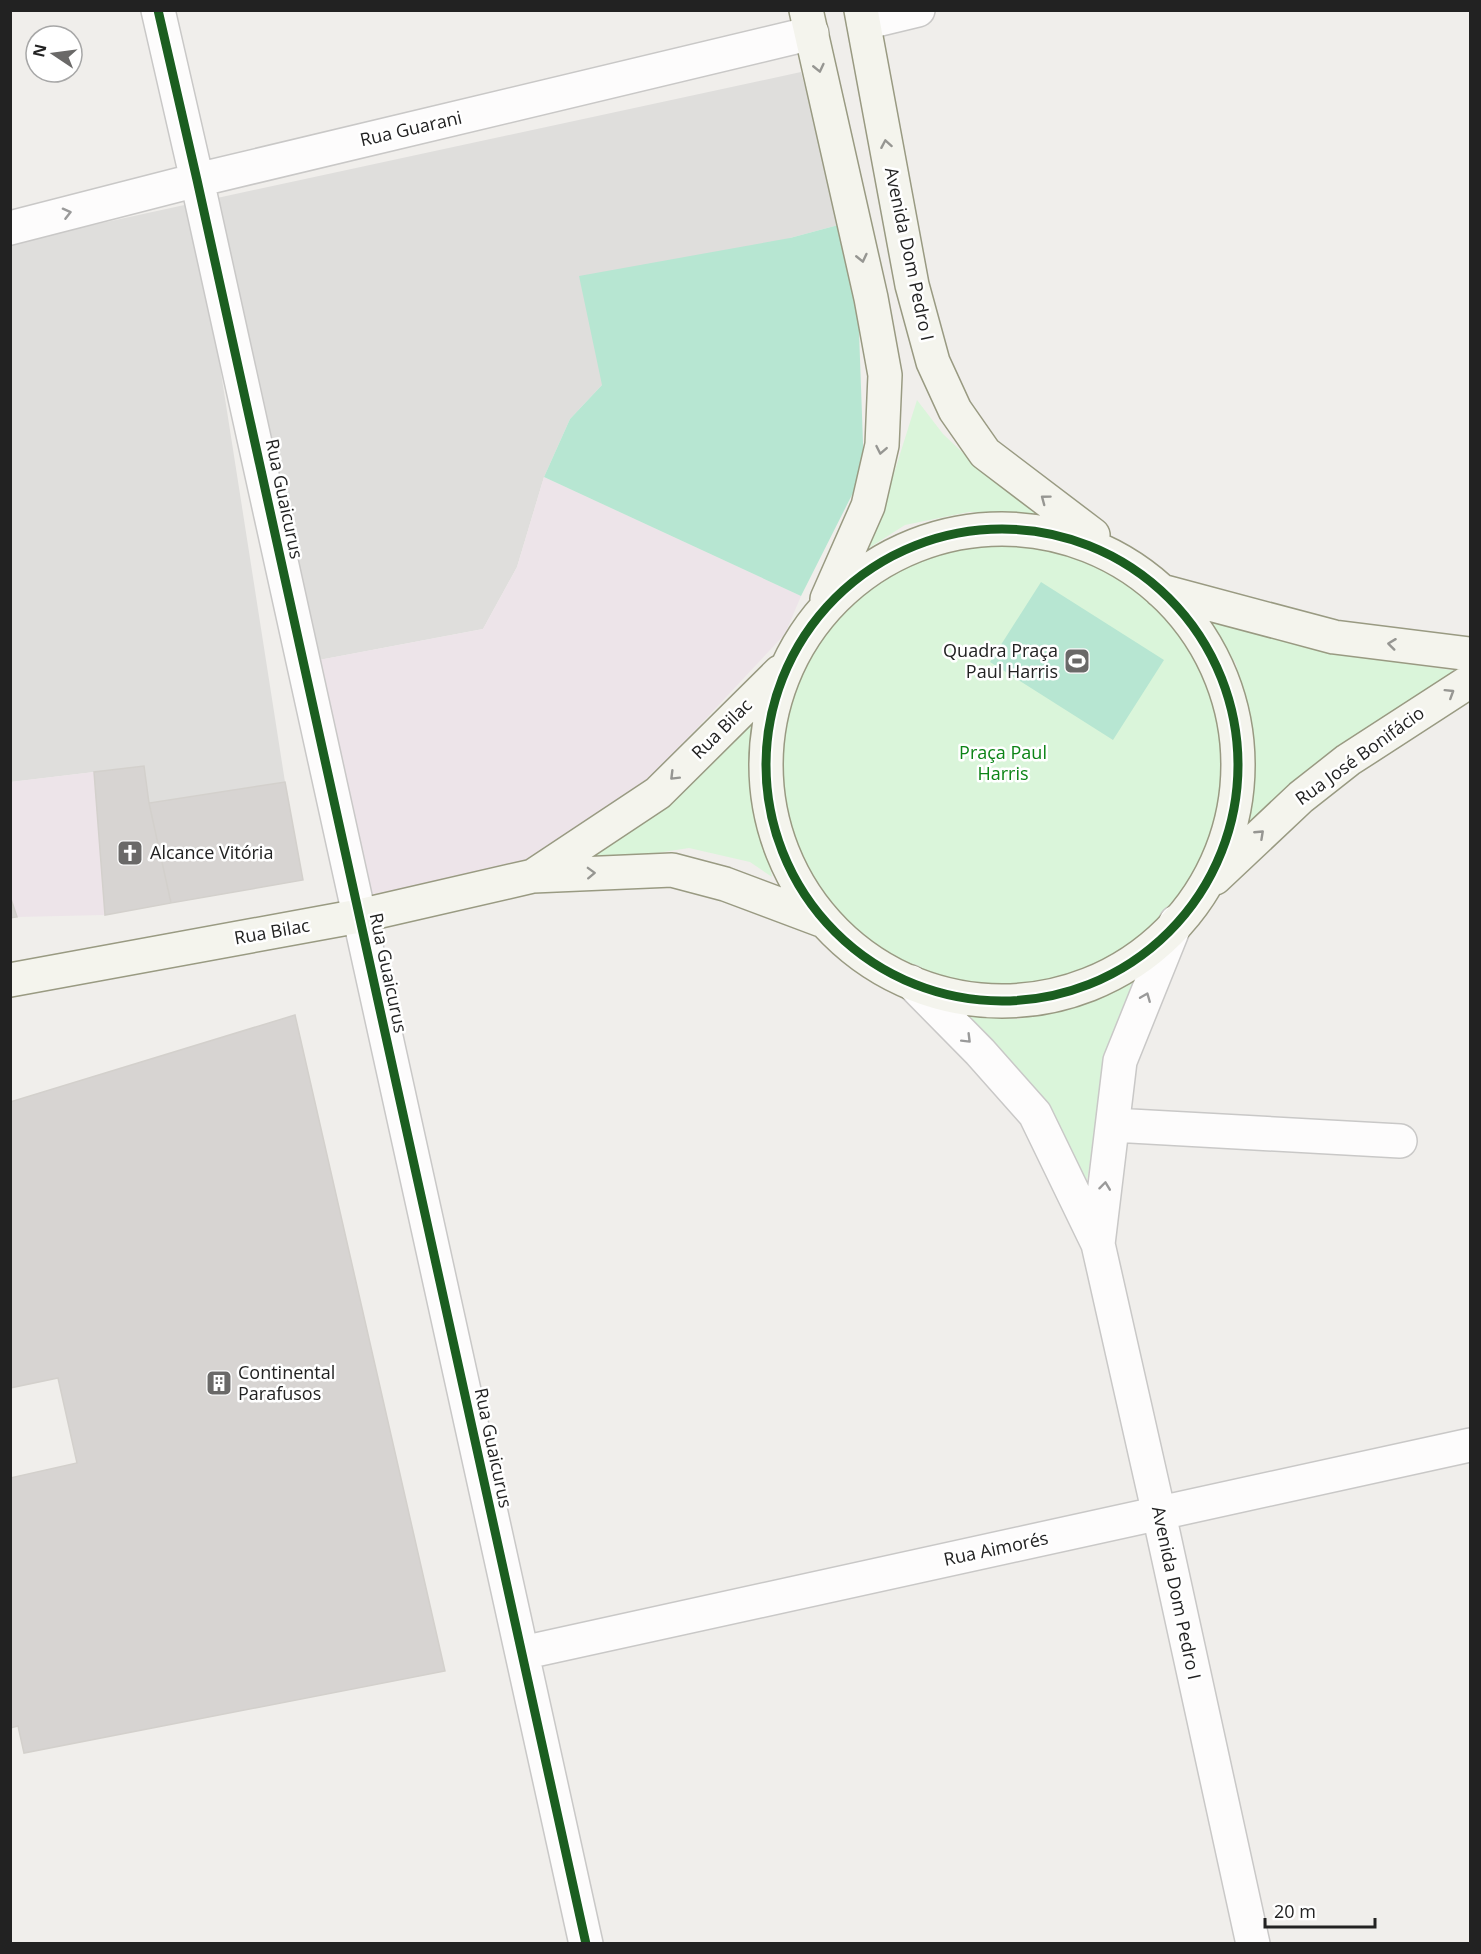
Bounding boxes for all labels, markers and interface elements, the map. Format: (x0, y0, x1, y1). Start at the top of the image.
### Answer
north arrow (24, 24, 84, 84)
text: N (27, 42, 52, 59)
one-way arrow (812, 62, 825, 72)
street label: Rua Guarani (357, 105, 464, 151)
one-way arrow (880, 139, 893, 149)
street label: Avenida Dom Pedro I (880, 165, 940, 343)
one-way arrow (62, 208, 72, 221)
one-way arrow (854, 253, 867, 263)
street label: Rua Guaicurus (261, 437, 309, 561)
one-way arrow (875, 445, 888, 455)
one-way arrow (1041, 496, 1052, 507)
place label: Quadra Praça Paul Harris (943, 638, 1058, 683)
one-way arrow (1387, 638, 1396, 651)
sports icon: Quadra Praça Paul Harris (1062, 646, 1092, 676)
one-way arrow (1444, 689, 1454, 701)
street label: Rua Bilac (686, 693, 757, 764)
street label: Rua José Bonifácio (1290, 700, 1429, 810)
park label: Praça Paul Harris (959, 740, 1047, 785)
one-way arrow (671, 769, 682, 780)
one-way arrow (1253, 830, 1264, 841)
church icon: Alcance Vitória (115, 838, 145, 868)
place label: Alcance Vitória (150, 840, 273, 864)
one-way arrow (587, 867, 596, 880)
street label: Rua Guaicurus (365, 911, 413, 1035)
street label: Rua Bilac (232, 913, 312, 949)
one-way arrow (1139, 992, 1151, 1003)
one-way arrow (959, 1031, 970, 1042)
one-way arrow (1098, 1181, 1111, 1190)
place label: Continental Parafusos (238, 1360, 335, 1405)
building icon: Continental Parafusos (204, 1368, 234, 1398)
street label: Rua Guaicurus (470, 1386, 518, 1510)
street label: Avenida Dom Pedro I (1147, 1504, 1207, 1682)
street label: Rua Aimorés (941, 1525, 1050, 1571)
scale bar (1265, 1891, 1374, 1929)
text: 20 m (1274, 1899, 1316, 1923)

